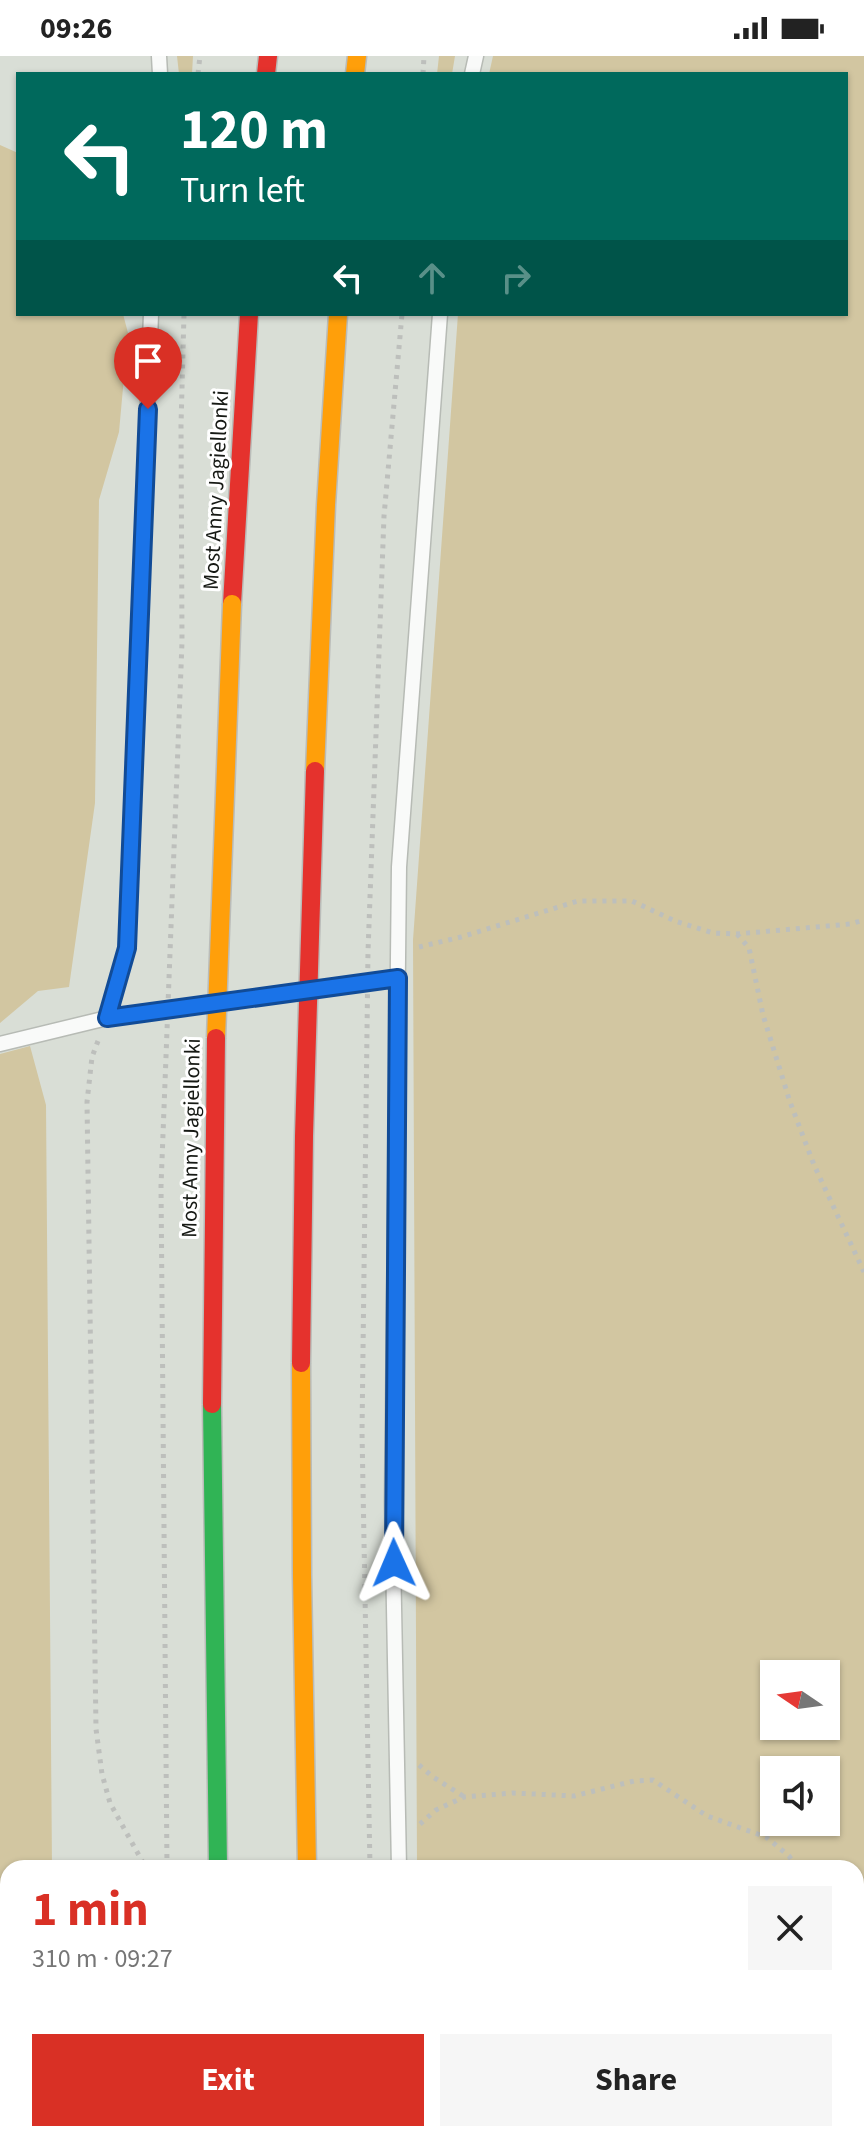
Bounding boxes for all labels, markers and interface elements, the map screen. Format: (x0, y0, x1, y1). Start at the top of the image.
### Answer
text: 09:26 (40, 7, 112, 50)
text: 120 m (180, 91, 328, 170)
icon: left (48, 104, 152, 208)
text: Turn left (180, 165, 305, 216)
icon: left (326, 256, 370, 300)
icon: ahead (410, 256, 454, 300)
icon: right (494, 256, 538, 300)
pin (114, 327, 182, 409)
icon: arrive (126, 339, 170, 383)
street label: Most Anny Jagiellonki (195, 390, 237, 591)
street label: Most Anny Jagiellonki (173, 1038, 209, 1238)
position arrow (352, 1521, 436, 1605)
north arrow (760, 1660, 840, 1740)
map controls (760, 1660, 840, 1836)
button: sound (760, 1756, 840, 1836)
text: 1 min (32, 1876, 149, 1944)
button: close (748, 1886, 832, 1970)
text: 310 m · 09:27 (32, 1940, 173, 1977)
button: Exit (32, 2034, 424, 2126)
button: Share (440, 2034, 832, 2126)

